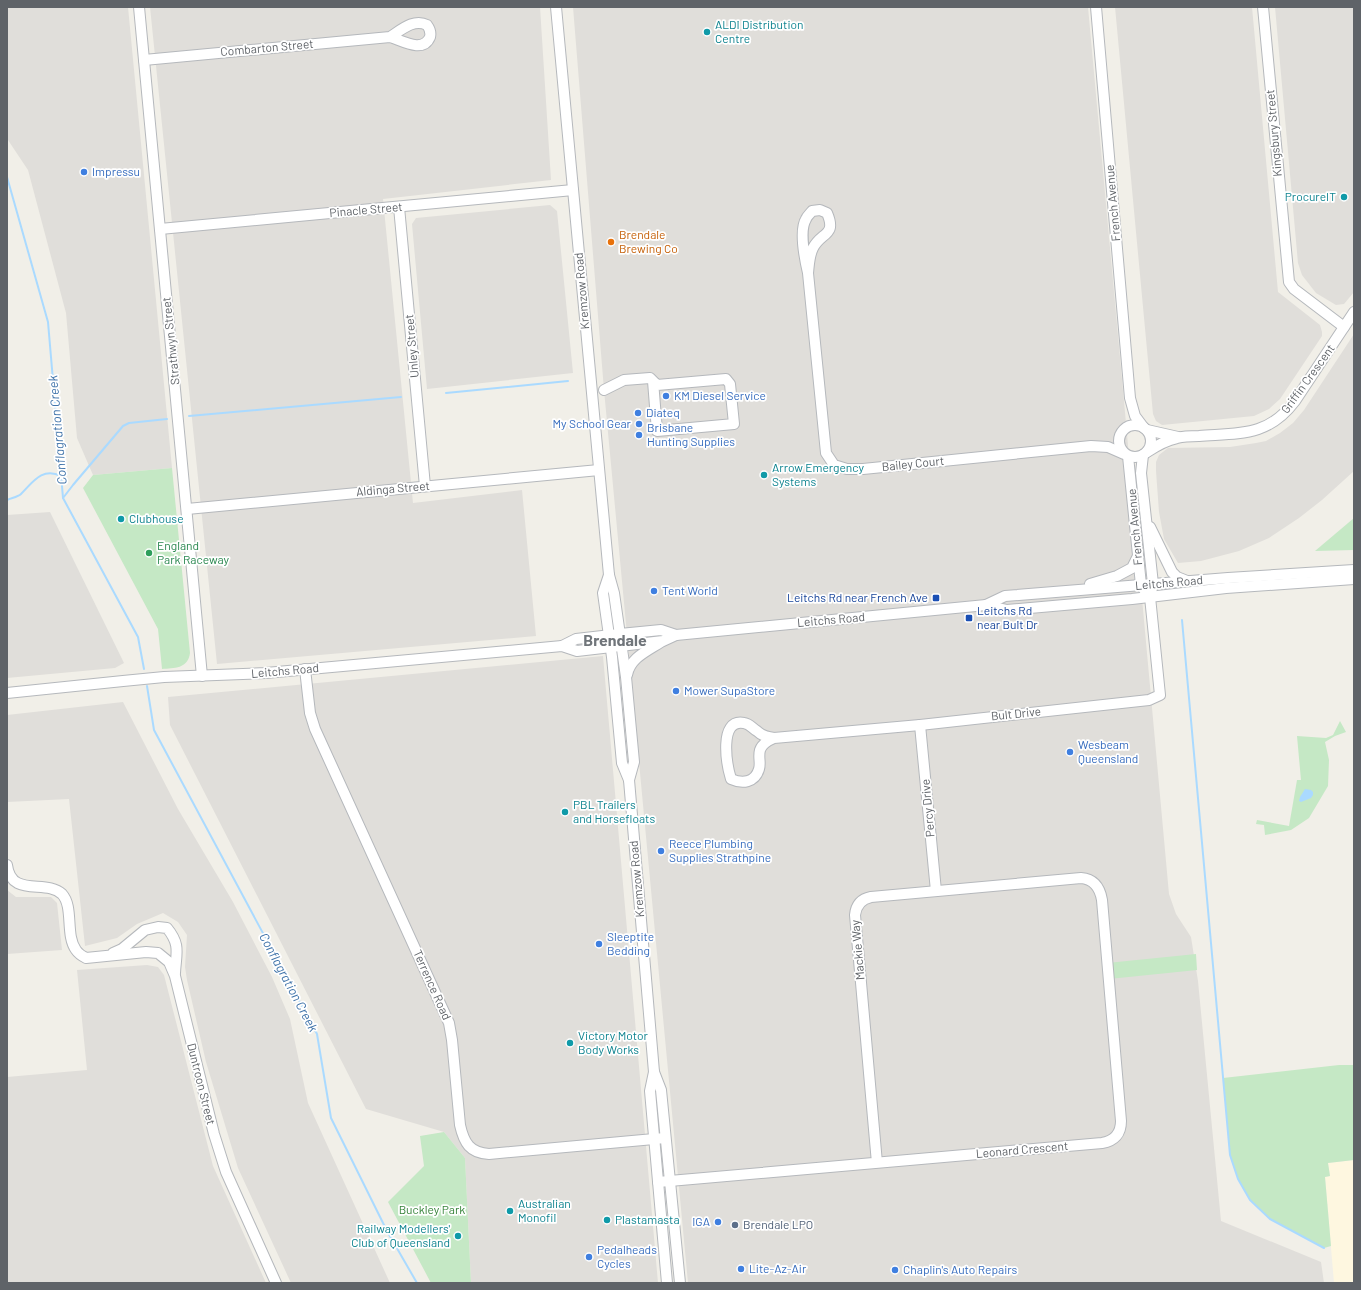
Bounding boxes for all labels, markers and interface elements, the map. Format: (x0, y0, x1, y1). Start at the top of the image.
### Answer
place label: ALDI Distribution Centre (715, 17, 803, 45)
marker: ALDI Distribution Centre (702, 27, 712, 37)
street label: Combarton Street (220, 36, 314, 58)
street label: Kingsbury Street (1262, 89, 1284, 177)
place label: Impressu (92, 164, 140, 178)
street label: French Avenue (1102, 164, 1122, 242)
marker: Impressu (79, 167, 89, 177)
place label: ProcureIT (1285, 189, 1336, 203)
marker: ProcureIT (1339, 192, 1349, 202)
street label: Pinacle Street (329, 199, 403, 219)
place label: Brendale Brewing Co (619, 227, 678, 255)
marker: Brendale Brewing Co (606, 237, 616, 247)
street label: Kremzow Road (571, 252, 591, 330)
street label: Strathwyn Street (158, 296, 182, 386)
street label: Unley Street (401, 314, 421, 379)
street label: Griffin Crescent (1277, 341, 1337, 416)
water label: Conflagration Creek (44, 374, 70, 485)
place label: KM Diesel Service (674, 388, 766, 402)
marker: KM Diesel Service (661, 391, 671, 401)
place label: Diateq (646, 405, 680, 419)
marker: Diateq (633, 408, 643, 418)
place label: My School Gear (552, 416, 632, 430)
marker: My School Gear (634, 419, 644, 429)
place label: Brisbane Hunting Supplies (647, 420, 735, 448)
marker: Brisbane Hunting Supplies (634, 430, 644, 440)
street label: Bailey Court (881, 453, 945, 473)
place label: Arrow Emergency Systems (772, 460, 864, 488)
marker: Arrow Emergency Systems (759, 470, 769, 480)
street label: Aldinga Street (356, 478, 430, 498)
street label: French Avenue (1124, 488, 1144, 566)
place label: Clubhouse (129, 511, 184, 525)
marker: Clubhouse (116, 514, 126, 524)
place label: England Park Raceway (157, 538, 229, 566)
marker: England Park Raceway (144, 548, 154, 558)
street label: Leitchs Road (1134, 572, 1203, 592)
place label: Tent World (662, 583, 718, 597)
marker: Tent World (649, 586, 659, 596)
place label: Leitchs Rd near French Ave (787, 590, 928, 604)
marker: Leitchs Rd near French Ave (931, 593, 941, 603)
place label: Leitchs Rd near Bult Dr (977, 603, 1038, 631)
street label: Leitchs Road (796, 609, 865, 629)
marker: Leitchs Rd near Bult Dr (964, 613, 974, 623)
district label: Brendale (583, 630, 647, 649)
street label: Leitchs Road (250, 660, 319, 680)
place label: Mower SupaStore (684, 683, 775, 697)
marker: Mower SupaStore (671, 686, 681, 696)
street label: Bult Drive (990, 703, 1042, 723)
place label: Wesbeam Queensland (1078, 737, 1138, 765)
marker: Wesbeam Queensland (1065, 747, 1075, 757)
street label: Percy Drive (917, 778, 937, 838)
place label: PBL Trailers and Horsefloats (573, 797, 655, 825)
marker: PBL Trailers and Horsefloats (560, 807, 570, 817)
place label: Reece Plumbing Supplies Strathpine (669, 836, 771, 864)
street label: Kremzow Road (626, 840, 646, 918)
marker: Reece Plumbing Supplies Strathpine (656, 846, 666, 856)
street label: Mackie Way (847, 919, 867, 981)
place label: Sleeptite Bedding (607, 929, 654, 957)
water label: Conflagration Creek (256, 930, 322, 1035)
marker: Sleeptite Bedding (594, 939, 604, 949)
street label: Terrence Road (411, 947, 455, 1022)
place label: Victory Motor Body Works (578, 1028, 649, 1056)
marker: Victory Motor Body Works (565, 1038, 575, 1048)
street label: Duntroon Street (185, 1042, 219, 1126)
street label: Leonard Crescent (975, 1138, 1069, 1160)
place label: Australian Monofil (518, 1196, 571, 1224)
park label: Buckley Park (399, 1202, 465, 1216)
marker: Australian Monofil (505, 1206, 515, 1216)
place label: Plastamasta (615, 1212, 680, 1226)
place label: IGA (692, 1214, 710, 1228)
marker: Plastamasta (602, 1215, 612, 1225)
marker: IGA (713, 1217, 723, 1227)
place label: Brendale LPO (743, 1217, 813, 1231)
marker: Brendale LPO (730, 1220, 740, 1230)
place label: Railway Modellers' Club of Queensland (351, 1221, 450, 1249)
marker: Railway Modellers' Club of Queensland (453, 1231, 463, 1241)
place label: Pedalheads Cycles (597, 1242, 657, 1270)
marker: Pedalheads Cycles (584, 1252, 594, 1262)
place label: Lite-Az-Air (749, 1261, 807, 1275)
place label: Chaplin's Auto Repairs (903, 1262, 1018, 1276)
marker: Lite-Az-Air (736, 1264, 746, 1274)
marker: Chaplin's Auto Repairs (890, 1265, 900, 1275)

